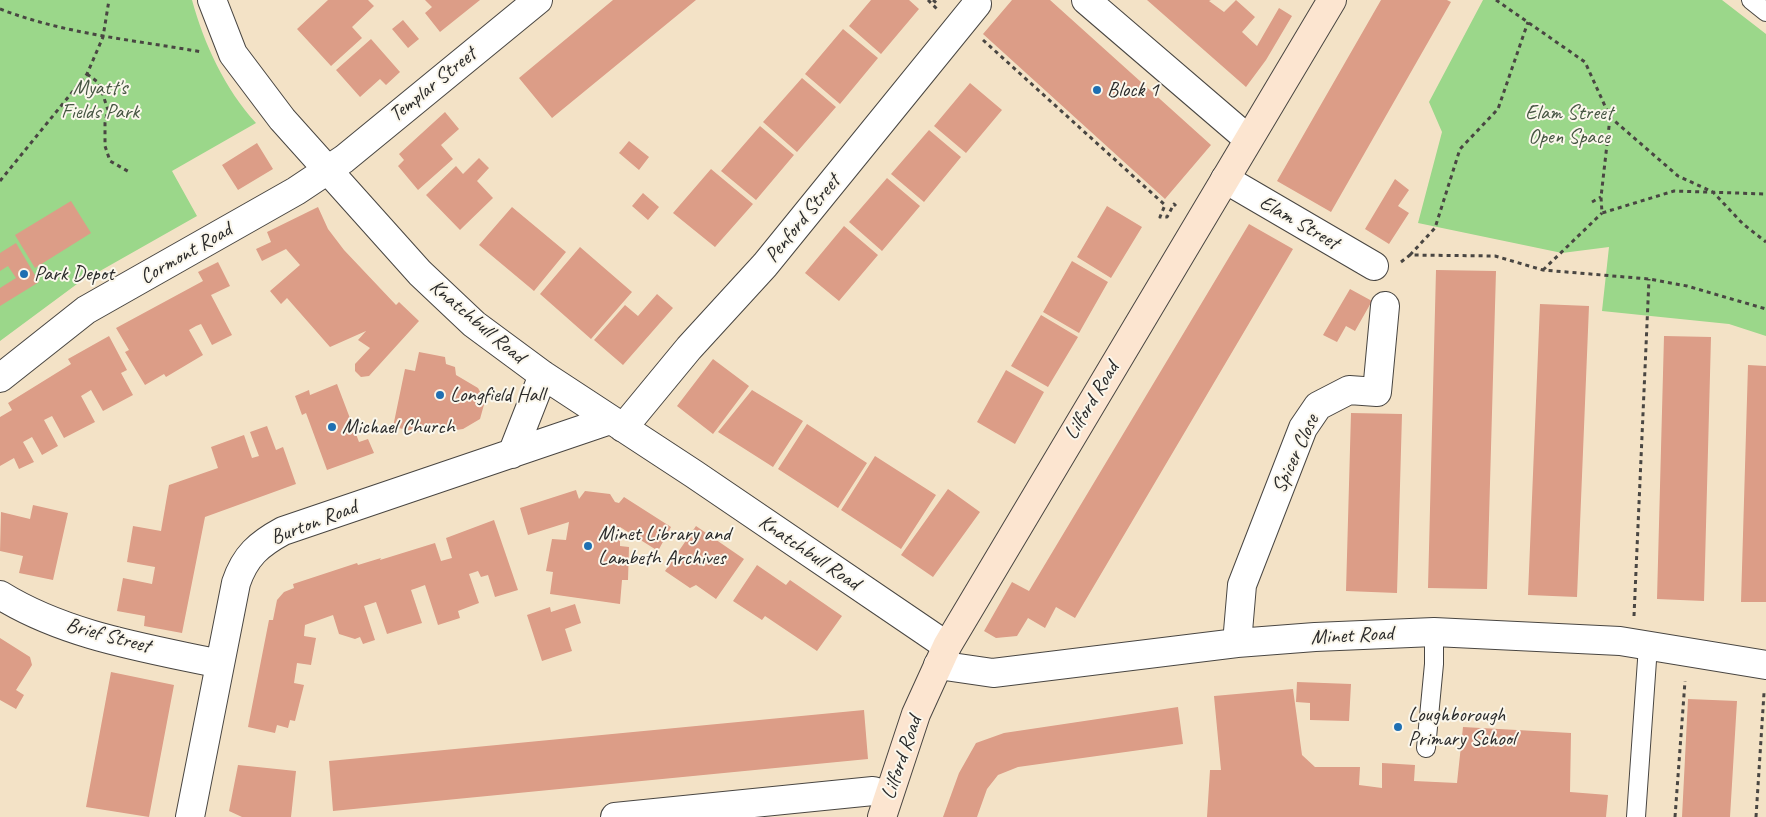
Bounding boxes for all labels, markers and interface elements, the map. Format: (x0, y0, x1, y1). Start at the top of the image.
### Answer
street label: Templar Street (384, 42, 482, 128)
park label: Myatt's Fields Park (61, 75, 139, 125)
place label: Block 1 (1107, 77, 1159, 103)
marker: Block 1 (1091, 84, 1103, 96)
park label: Elam Street Open Space (1525, 100, 1613, 150)
street label: Penford Street (760, 170, 846, 268)
street label: Elam Street (1255, 190, 1343, 256)
street label: Cormont Road (136, 218, 236, 290)
place label: Park Depot (34, 261, 114, 287)
marker: Park Depot (18, 268, 30, 280)
street label: Knatchbull Road (424, 275, 530, 369)
street label: Lilford Road (1059, 358, 1125, 444)
place label: Longfield Hall (450, 382, 545, 408)
marker: Longfield Hall (434, 389, 446, 401)
street label: Spicer Close (1267, 411, 1325, 497)
place label: Michael Church (342, 414, 455, 440)
marker: Michael Church (326, 421, 338, 433)
street label: Burton Road (267, 495, 361, 551)
street label: Knatchbull Road (753, 510, 865, 596)
place label: Minet Library and Lambeth Archives (598, 521, 730, 571)
marker: Minet Library and Lambeth Archives (582, 540, 594, 552)
street label: Brief Street (63, 613, 153, 659)
street label: Minet Road (1310, 621, 1394, 651)
place label: Loughborough Primary School (1408, 702, 1516, 752)
street label: Lilford Road (876, 713, 928, 803)
marker: Loughborough Primary School (1392, 721, 1404, 733)

